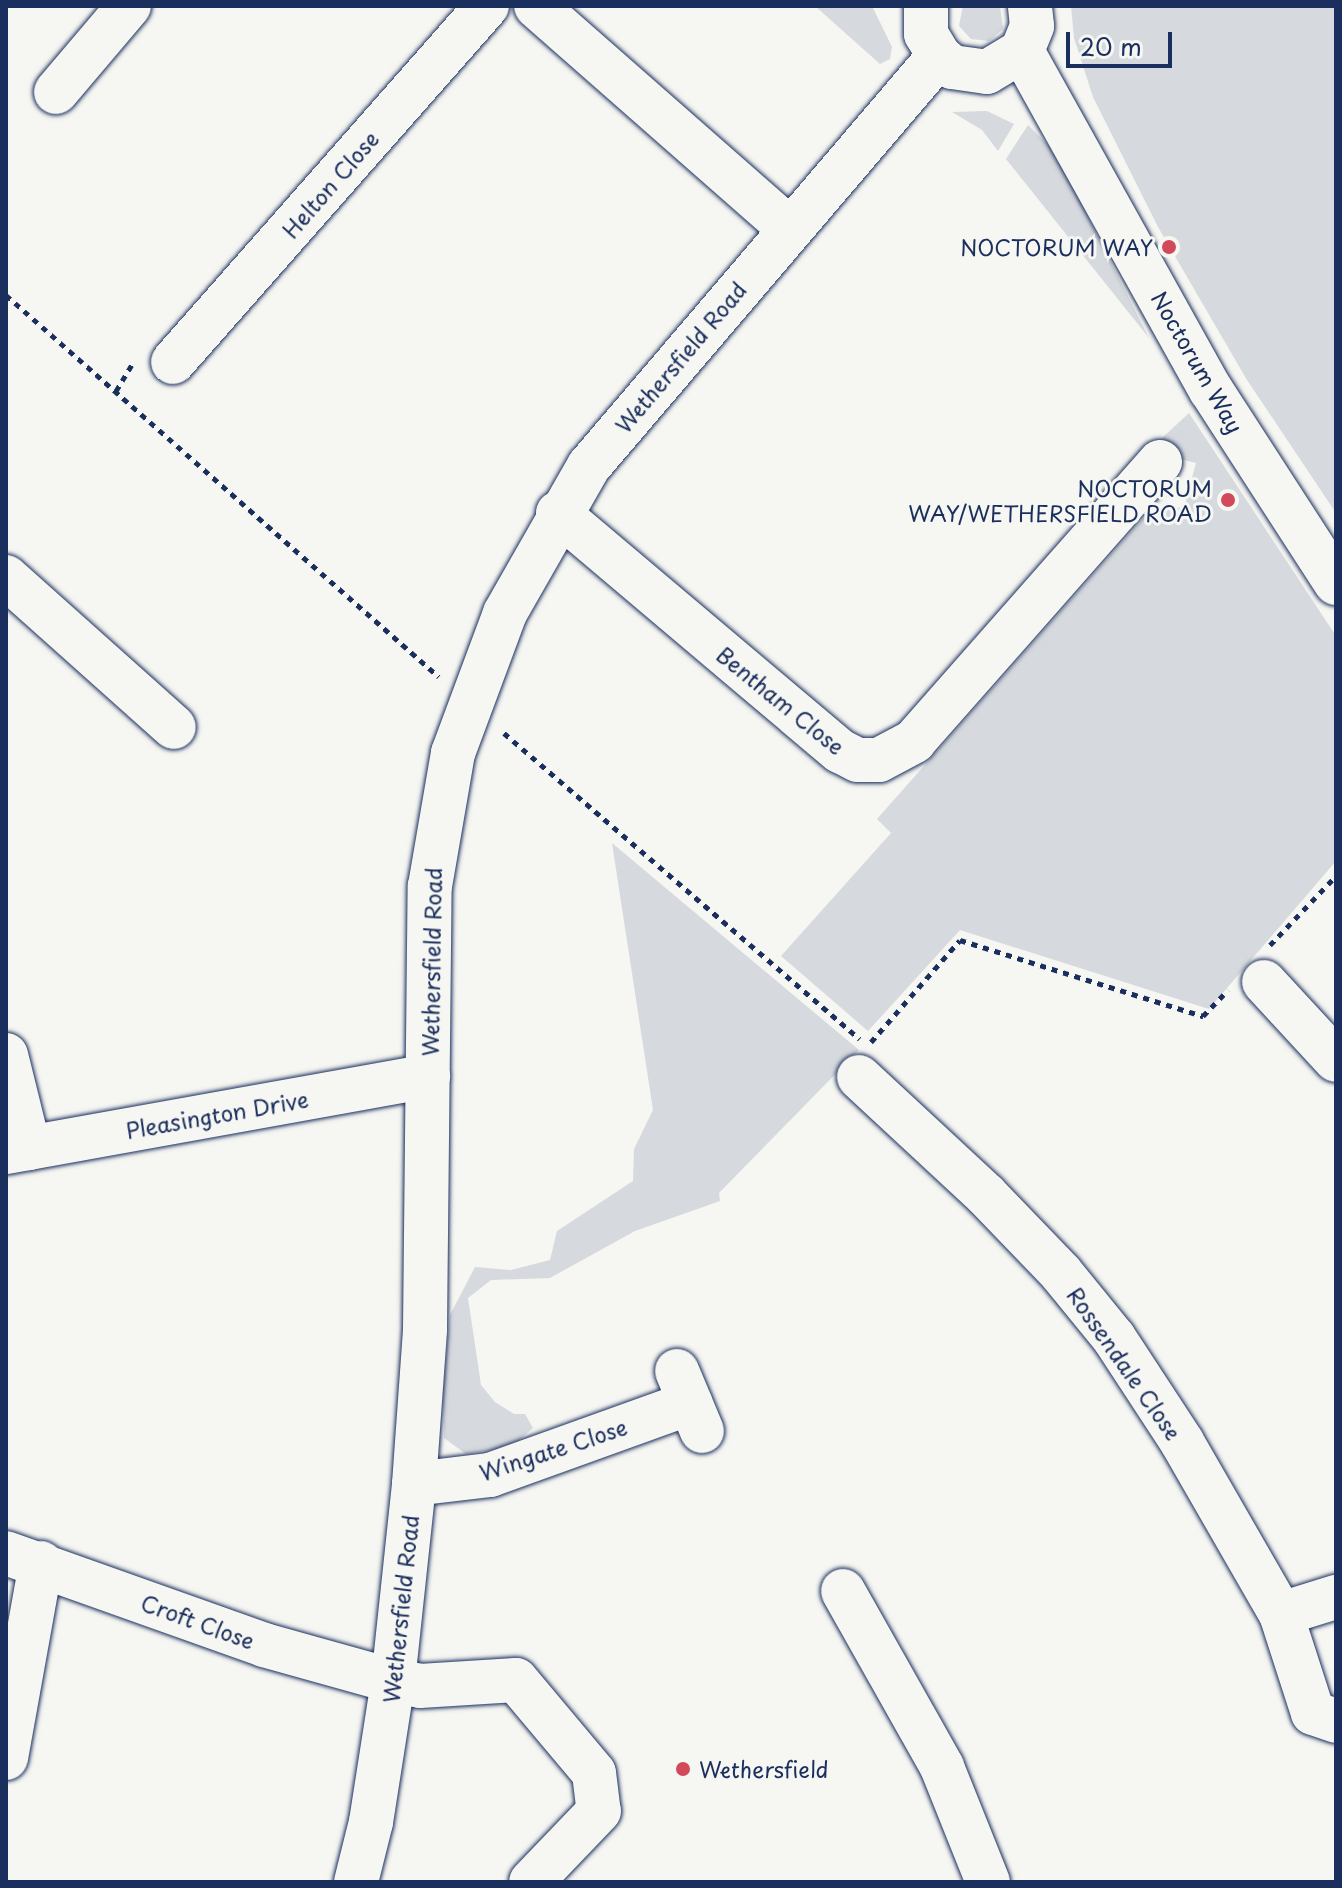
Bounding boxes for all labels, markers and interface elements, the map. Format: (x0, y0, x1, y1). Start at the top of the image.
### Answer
scale bar (1070, 16, 1176, 66)
text: 20 m (1080, 28, 1142, 64)
street label: Helton Close (277, 125, 383, 243)
place label: NOCTORUM WAY (959, 234, 1153, 260)
marker: NOCTORUM WAY (1160, 238, 1178, 256)
street label: Wethersfield Road (609, 276, 751, 438)
street label: Noctorum Way (1147, 286, 1249, 438)
place label: NOCTORUM WAY/WETHERSFIELD ROAD (907, 474, 1212, 526)
marker: NOCTORUM WAY/WETHERSFIELD ROAD (1219, 491, 1237, 509)
street label: Bentham Close (711, 640, 851, 760)
street label: Wethersfield Road (416, 867, 446, 1057)
street label: Pleasington Drive (124, 1085, 310, 1143)
street label: Rossendale Close (1062, 1281, 1188, 1445)
street label: Wingate Close (476, 1413, 630, 1485)
street label: Wethersfield Road (377, 1513, 423, 1705)
street label: Croft Close (137, 1588, 259, 1654)
place label: Wethersfield (699, 1756, 828, 1782)
marker: Wethersfield (674, 1760, 692, 1778)

